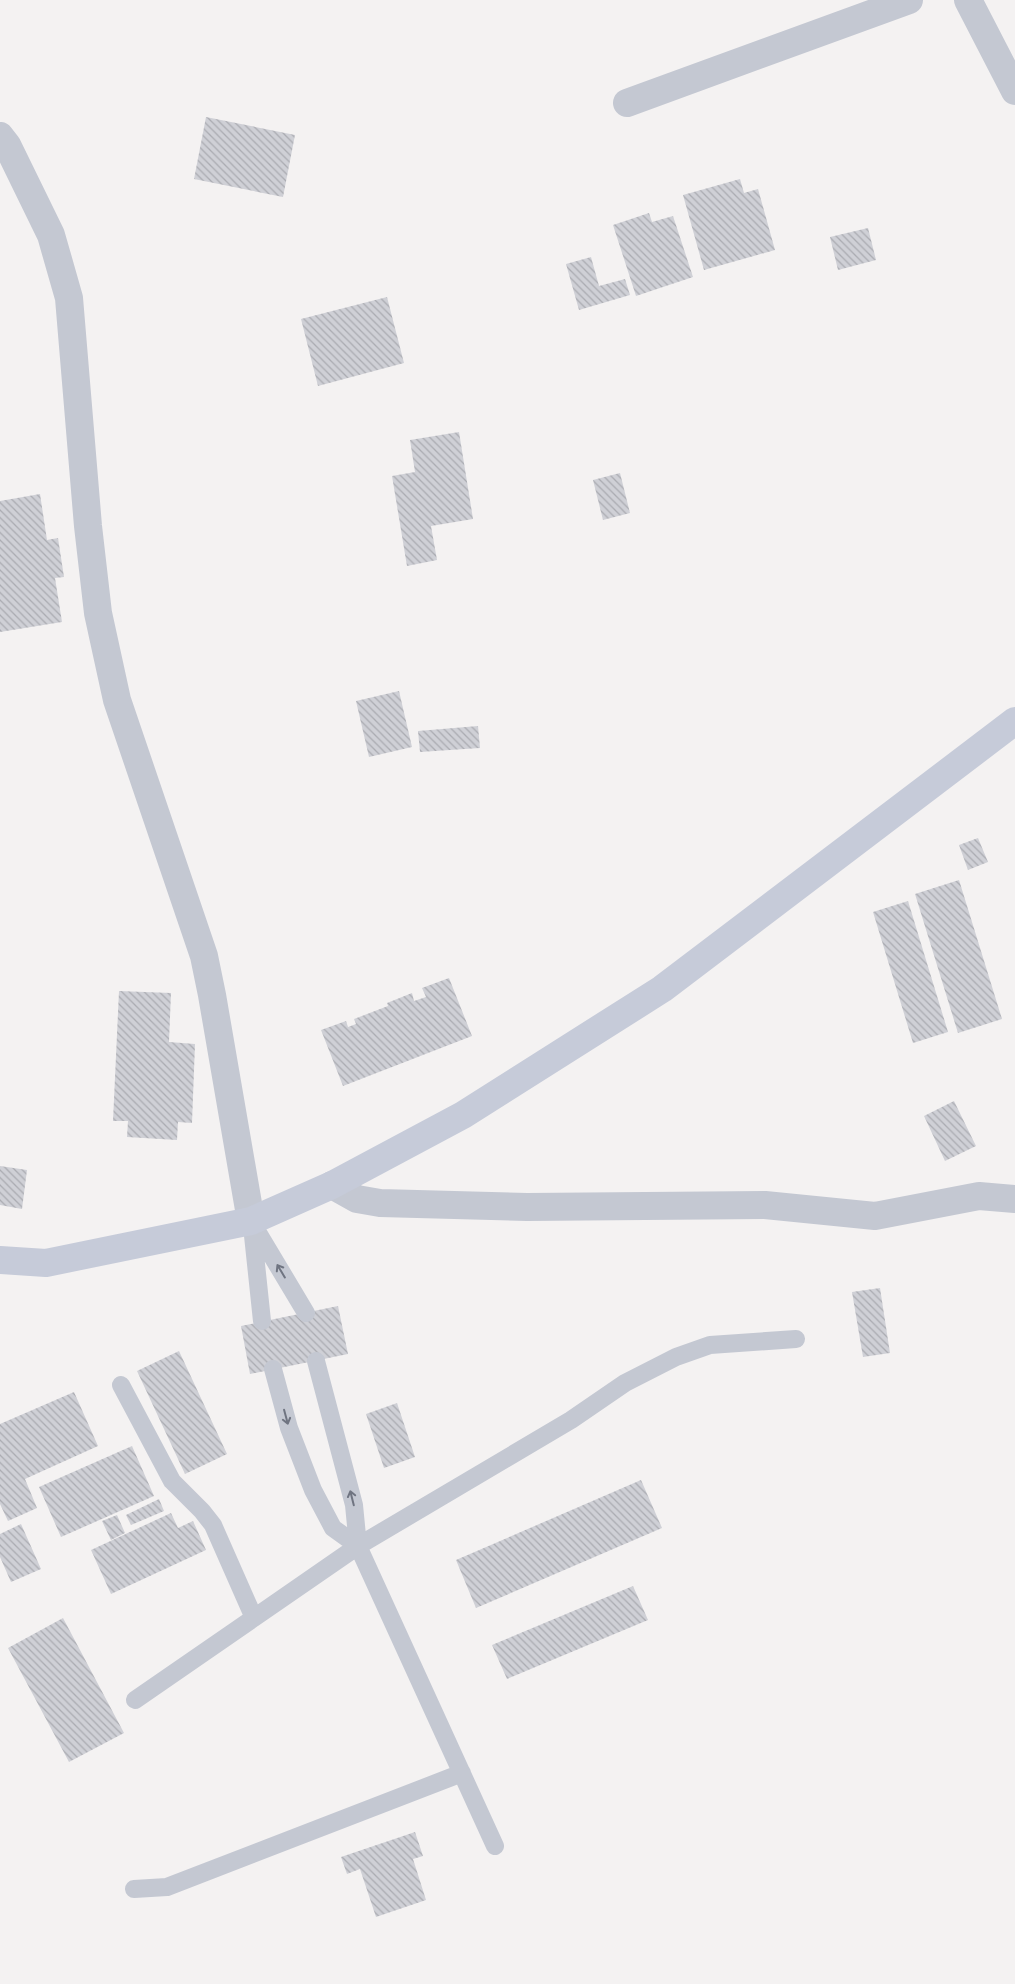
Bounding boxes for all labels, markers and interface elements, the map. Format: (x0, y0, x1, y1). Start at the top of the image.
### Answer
one-way arrow (275, 1264, 285, 1278)
one-way arrow (282, 1408, 291, 1424)
one-way arrow (347, 1490, 356, 1506)

